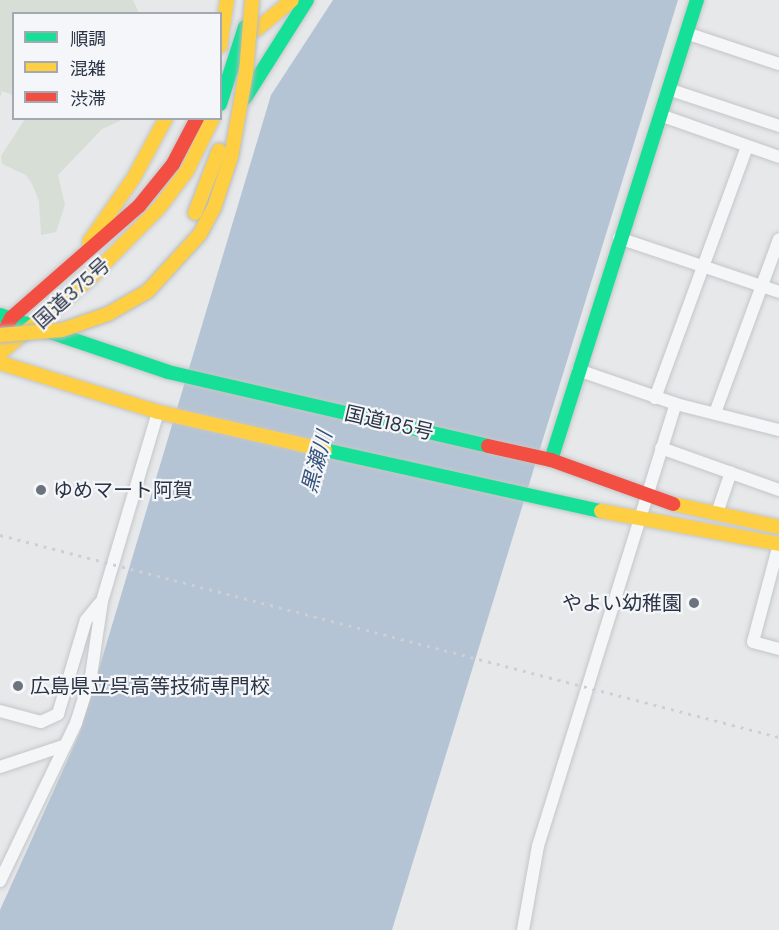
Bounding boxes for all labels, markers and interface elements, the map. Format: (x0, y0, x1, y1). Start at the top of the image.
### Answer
legend (12, 12, 222, 120)
text: 順調 (70, 27, 106, 51)
text: 混雑 (70, 57, 106, 81)
text: 渋滞 (70, 87, 106, 111)
street label: 国道375号 (29, 253, 115, 333)
street label: 国道185号 (342, 401, 436, 445)
water label: 黒瀬川 (297, 428, 337, 496)
place label: ゆめマート阿賀 (53, 478, 193, 502)
marker: ゆめマート阿賀 (34, 483, 48, 497)
place label: やよい幼稚園 (562, 591, 682, 615)
marker: やよい幼稚園 (687, 596, 701, 610)
place label: 広島県立呉高等技術専門校 (30, 674, 270, 698)
marker: 広島県立呉高等技術専門校 (11, 679, 25, 693)

